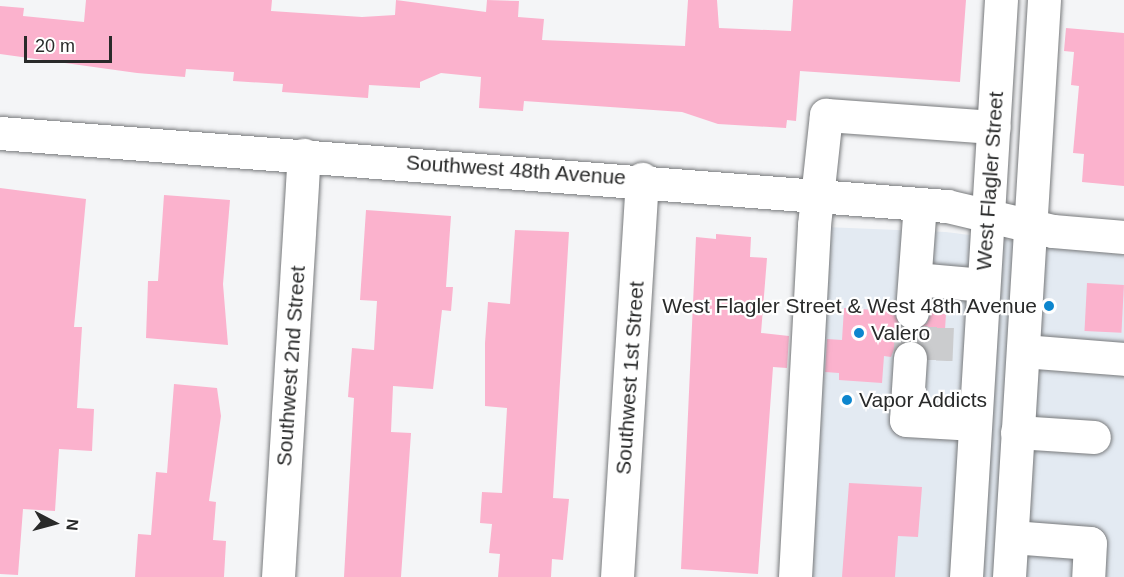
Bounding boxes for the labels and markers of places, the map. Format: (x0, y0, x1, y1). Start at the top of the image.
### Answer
place label: West Flagler Street & West 48th Avenue (661, 293, 1037, 319)
marker: West Flagler Street & West 48th Avenue (1042, 299, 1056, 313)
place label: Valero (871, 320, 930, 346)
marker: Valero (852, 326, 866, 340)
place label: Vapor Addicts (859, 387, 988, 413)
marker: Vapor Addicts (840, 393, 854, 407)

